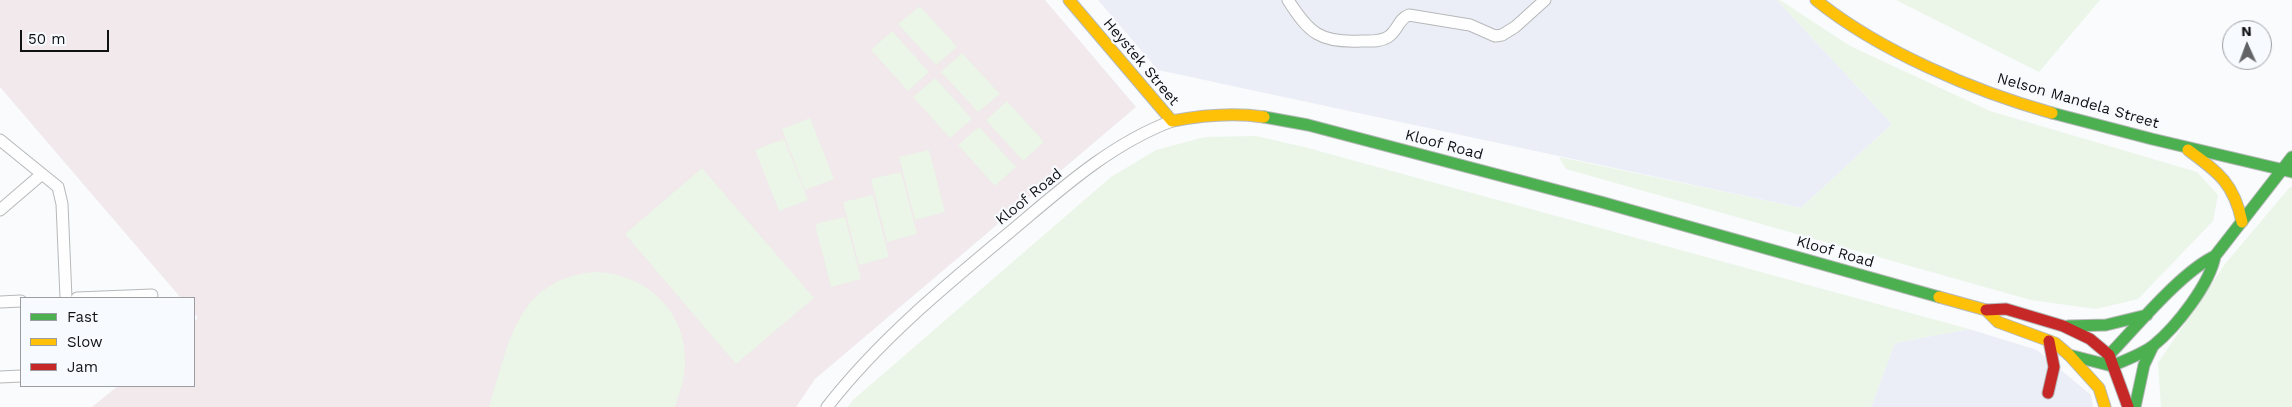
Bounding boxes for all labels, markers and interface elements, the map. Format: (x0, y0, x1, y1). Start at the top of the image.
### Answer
street label: Heystek Street (1099, 15, 1183, 109)
scale bar (22, 20, 111, 52)
north arrow (2222, 20, 2272, 70)
text: N (2241, 23, 2252, 39)
text: 50 m (28, 30, 65, 48)
street label: Nelson Mandela Street (1995, 69, 2161, 133)
street label: Kloof Road (1403, 126, 1485, 164)
street label: Kloof Road (992, 165, 1066, 229)
street label: Kloof Road (1794, 232, 1876, 272)
legend (20, 297, 195, 387)
text: Fast (67, 308, 98, 326)
text: Slow (67, 333, 103, 351)
text: Jam (67, 358, 98, 376)

